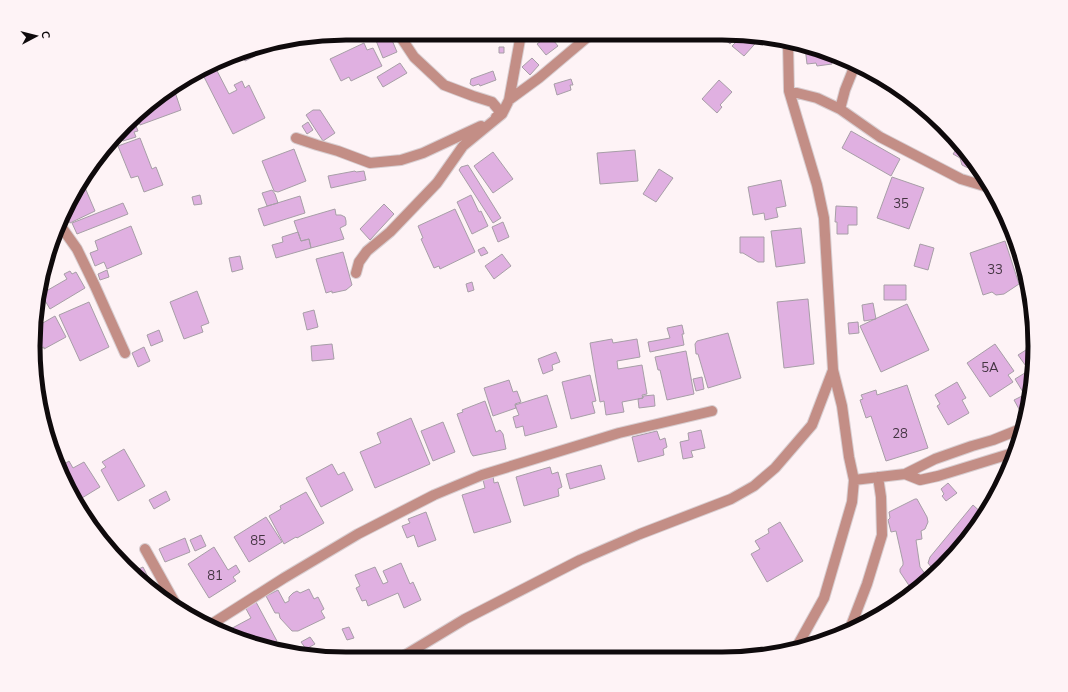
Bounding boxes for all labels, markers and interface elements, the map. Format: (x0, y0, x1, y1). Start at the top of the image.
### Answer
north arrow (16, 16, 56, 56)
text: С (39, 30, 53, 40)
house number: 35 (893, 195, 909, 211)
house number: 33 (987, 261, 1003, 277)
house number: 5А (981, 359, 999, 375)
house number: 28 (892, 425, 908, 441)
house number: 85 (250, 532, 266, 548)
house number: 81 (207, 567, 223, 583)

